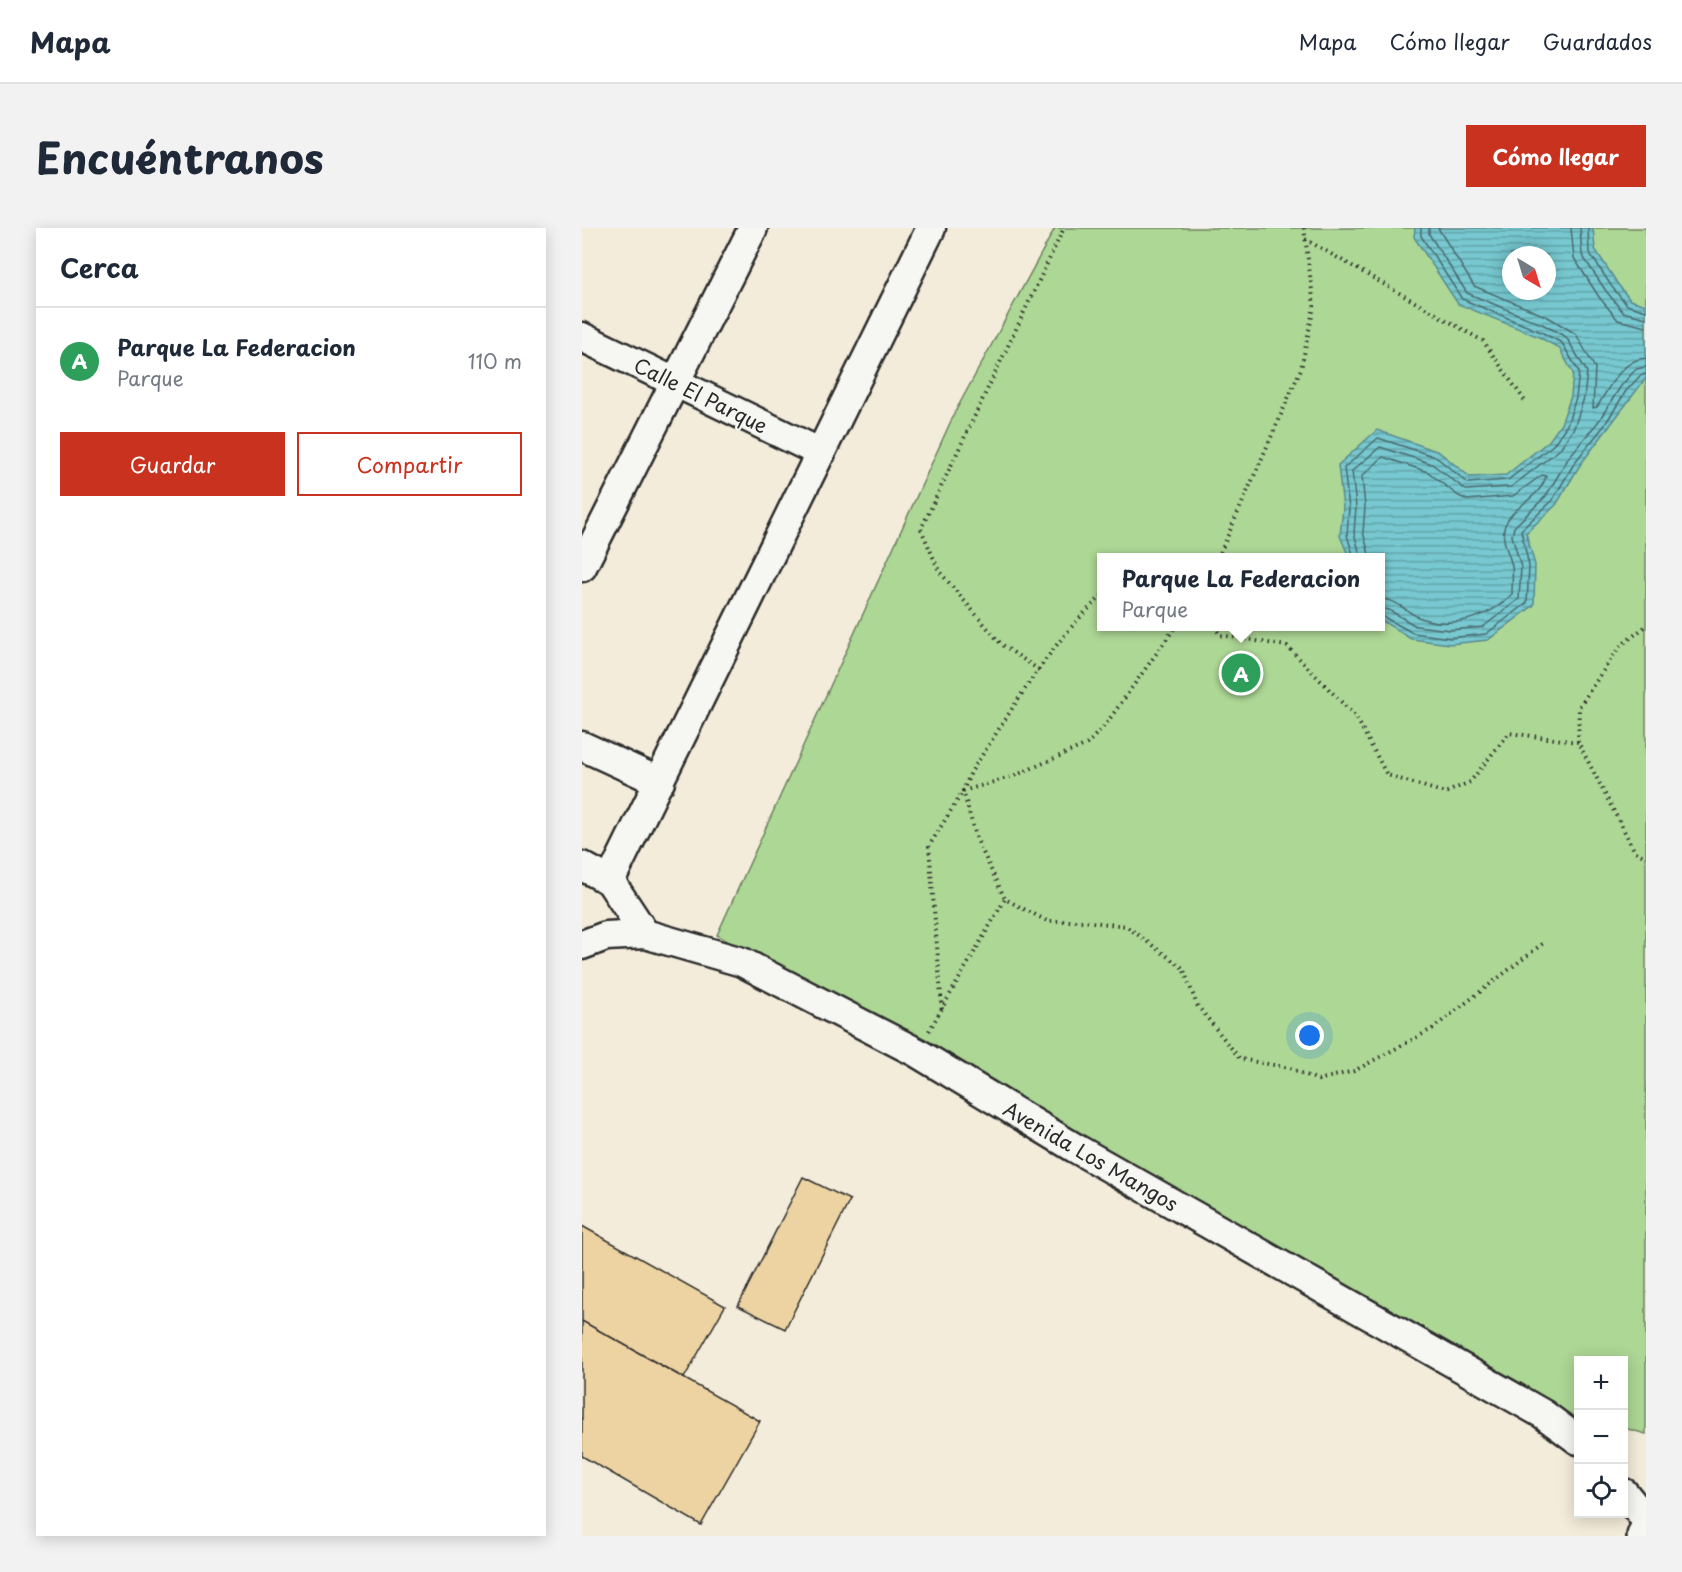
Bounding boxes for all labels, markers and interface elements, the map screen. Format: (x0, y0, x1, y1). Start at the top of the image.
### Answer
text: Mapa (30, 20, 111, 63)
text: Mapa (1299, 25, 1357, 57)
text: Cómo llegar (1390, 25, 1510, 57)
text: Guardados (1543, 25, 1652, 57)
text: Encuéntranos (36, 125, 324, 188)
button: Cómo llegar (1466, 125, 1646, 187)
north arrow (1502, 246, 1556, 300)
text: Cerca (60, 248, 139, 287)
text: Parque La Federacion (117, 330, 356, 363)
text: A (72, 346, 87, 376)
text: 110 m (468, 346, 522, 376)
street label: Calle El Parque (629, 350, 773, 440)
text: Parque (117, 363, 184, 393)
button: Guardar (60, 432, 285, 496)
button: Compartir (297, 432, 522, 496)
popup (1097, 553, 1385, 631)
text: Parque La Federacion (1122, 561, 1360, 594)
text: Parque (1122, 594, 1188, 624)
pin: A (1222, 650, 1260, 696)
your location (1295, 1021, 1324, 1050)
street label: Avenida Los Mangos (998, 1094, 1184, 1218)
map controls (1574, 1356, 1628, 1518)
button: + (1574, 1356, 1628, 1410)
button: − (1574, 1410, 1628, 1464)
button: locate (1574, 1464, 1628, 1518)

